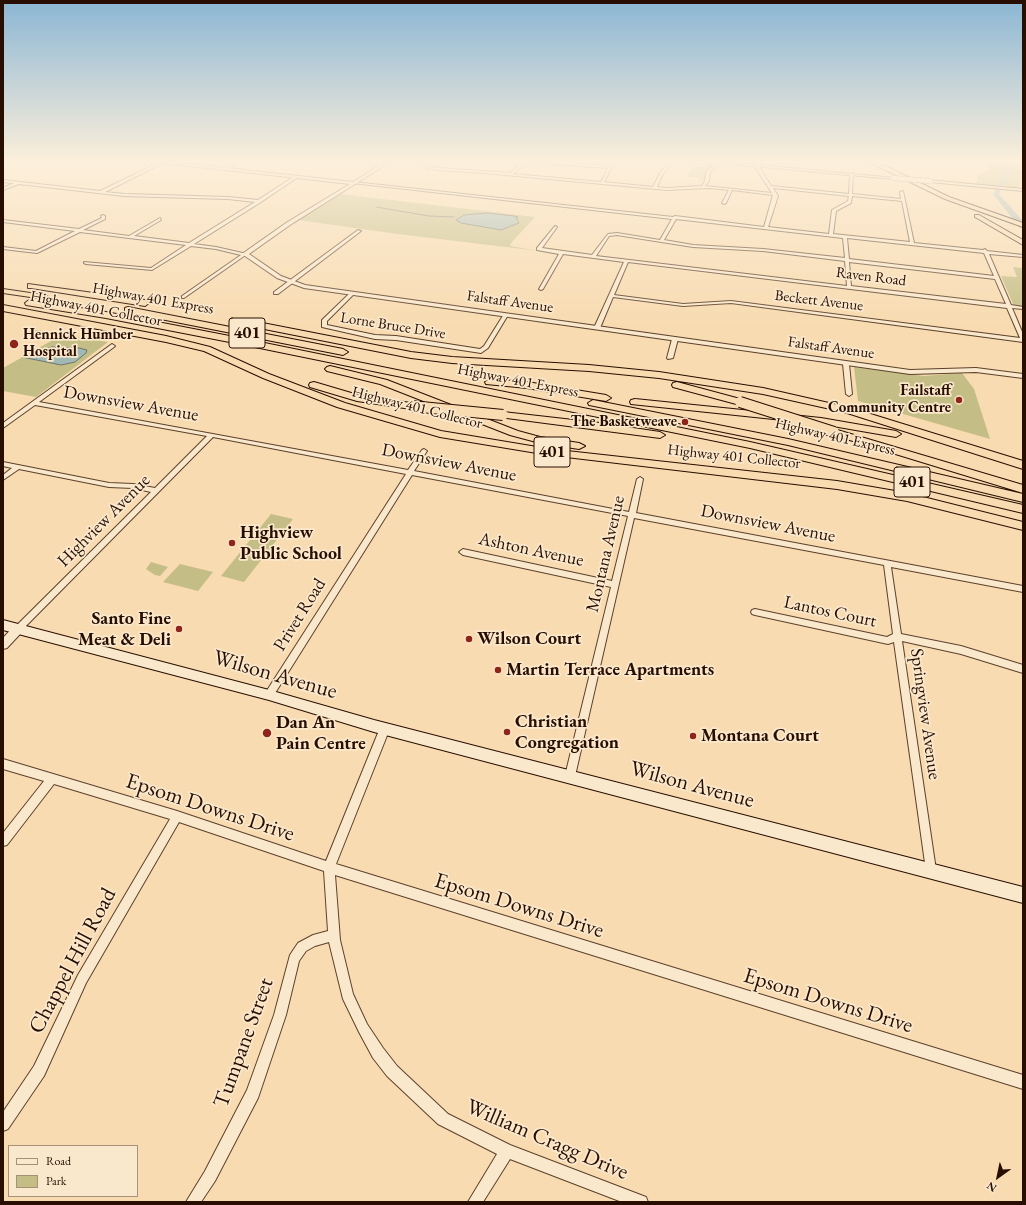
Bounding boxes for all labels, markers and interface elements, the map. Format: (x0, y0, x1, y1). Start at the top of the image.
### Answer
street label: Raven Road (835, 264, 907, 290)
street label: Highway 401 Express (91, 279, 215, 319)
street label: Highway 401 Collector (29, 287, 163, 331)
street label: Falstaff Avenue (466, 287, 554, 317)
street label: Beckett Avenue (774, 287, 864, 315)
street label: Lorne Bruce Drive (339, 309, 447, 343)
road number: 401 (229, 318, 265, 348)
place label: Hennick Humber Hospital (23, 326, 133, 361)
street label: Falstaff Avenue (787, 333, 875, 363)
marker: Hennick Humber Hospital (8, 338, 20, 350)
street label: Highway 401 Express (456, 360, 580, 402)
street label: Downsview Avenue (62, 381, 200, 427)
place label: Failstaff Community Centre (828, 382, 951, 417)
street label: Highway 401 Collector (350, 383, 484, 433)
marker: Failstaff Community Centre (954, 395, 964, 405)
place label: The Basketweave (571, 413, 677, 431)
street label: Highway 401 Express (773, 414, 897, 460)
marker: The Basketweave (680, 417, 690, 427)
road number: 401 (534, 437, 570, 467)
street label: Downsview Avenue (380, 439, 518, 487)
street label: Highway 401 Collector (667, 441, 801, 473)
road number: 401 (894, 467, 930, 497)
street label: Highview Avenue (53, 470, 155, 572)
street label: Montana Avenue (582, 494, 630, 614)
street label: Downsview Avenue (699, 500, 837, 548)
place label: Highview Public School (240, 522, 342, 564)
street label: Ashton Avenue (476, 528, 586, 572)
marker: Highview Public School (227, 538, 237, 548)
street label: Privet Road (269, 575, 331, 655)
street label: Lantos Court (782, 592, 878, 632)
place label: Santo Fine Meat & Deli (78, 608, 171, 650)
marker: Santo Fine Meat & Deli (174, 624, 184, 634)
place label: Wilson Court (477, 628, 581, 650)
marker: Wilson Court (464, 634, 474, 644)
street label: Wilson Avenue (210, 645, 340, 705)
street label: Springview Avenue (905, 647, 945, 781)
place label: Martin Terrace Apartments (506, 659, 714, 681)
marker: Martin Terrace Apartments (493, 665, 503, 675)
place label: Christian Congregation (515, 711, 619, 754)
place label: Dan An Pain Centre (276, 712, 366, 754)
place label: Montana Court (701, 725, 819, 747)
marker: Dan An Pain Centre (261, 727, 273, 739)
marker: Christian Congregation (502, 727, 512, 737)
marker: Montana Court (688, 731, 698, 741)
street label: Wilson Avenue (627, 756, 757, 814)
street label: Epsom Downs Drive (122, 768, 298, 848)
street label: Epsom Downs Drive (431, 868, 607, 944)
street label: Chappel Hill Road (24, 884, 122, 1038)
street label: Epsom Downs Drive (740, 963, 916, 1039)
street label: Tumpane Street (208, 975, 280, 1111)
street label: William Cragg Drive (462, 1094, 632, 1186)
legend (8, 1145, 138, 1197)
text: Road (46, 1153, 71, 1169)
north arrow (978, 1157, 1018, 1197)
text: Park (46, 1173, 66, 1189)
text: N (984, 1179, 999, 1195)

